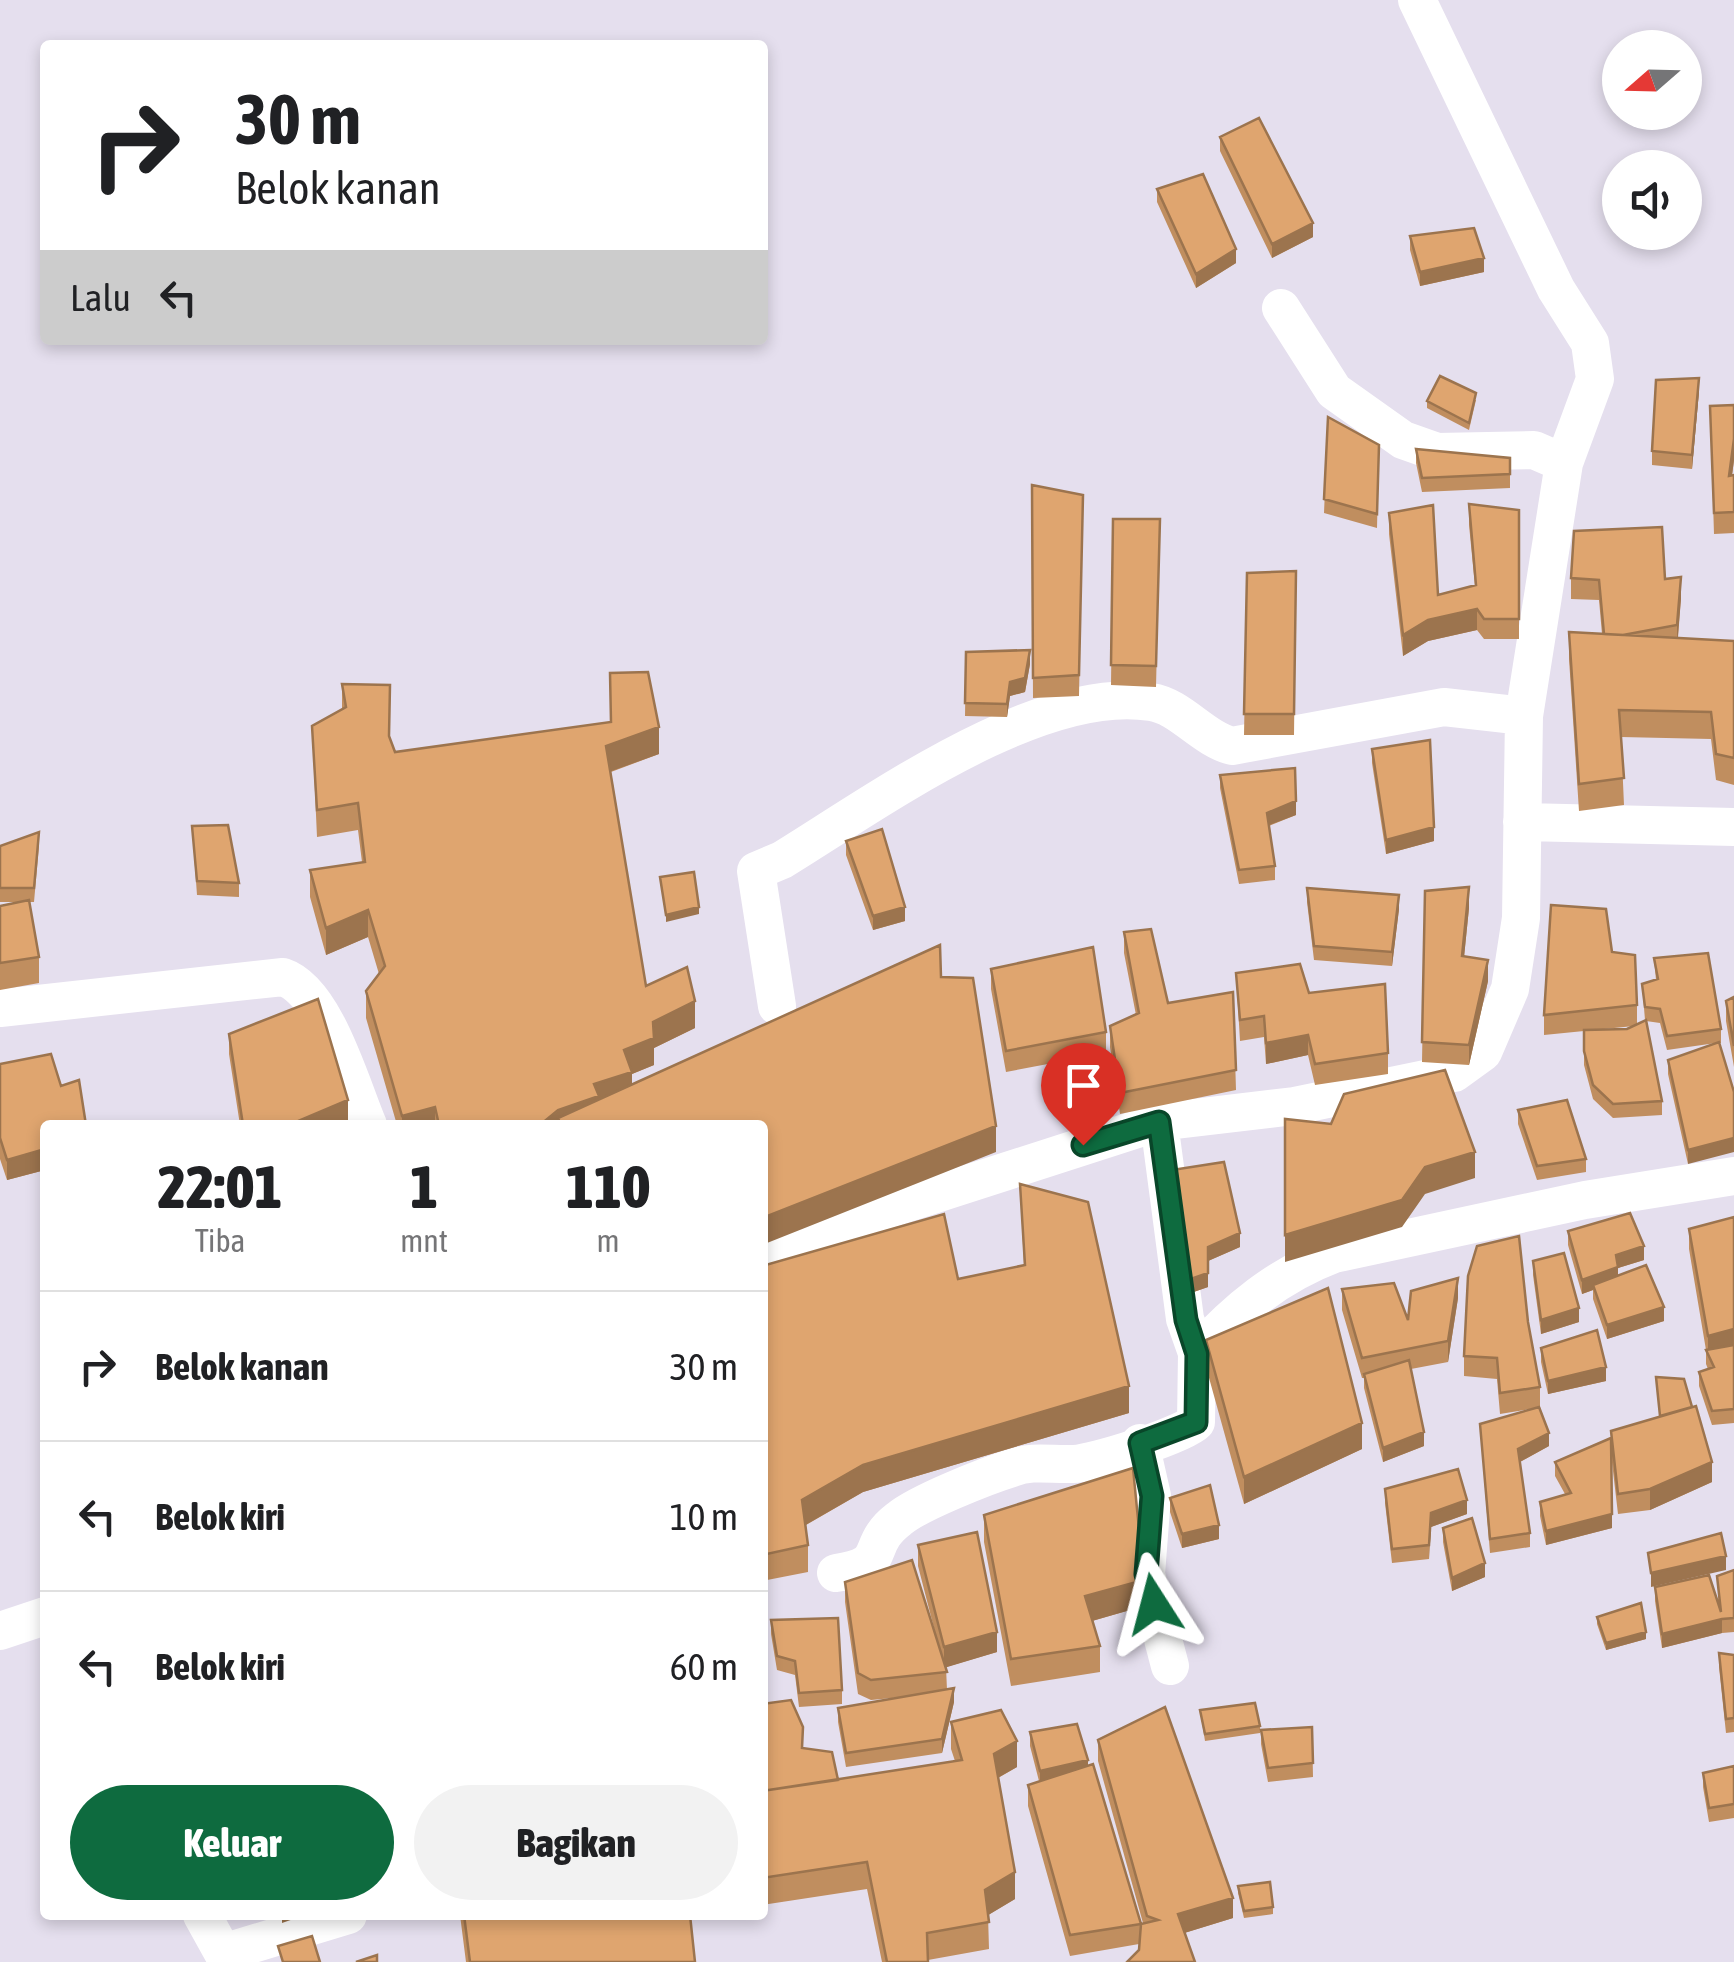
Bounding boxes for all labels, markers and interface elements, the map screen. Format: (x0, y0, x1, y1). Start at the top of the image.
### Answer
north arrow (1602, 30, 1702, 130)
map controls (1602, 30, 1702, 250)
text: 30 m (235, 79, 361, 159)
icon: right (70, 80, 200, 210)
button: sound (1602, 150, 1702, 250)
text: Belok kanan (235, 162, 441, 214)
icon: left (151, 270, 206, 325)
text: Lalu (70, 276, 131, 319)
pin (1041, 1043, 1126, 1146)
icon: arrive (1056, 1058, 1111, 1113)
text: 22:01 (158, 1152, 282, 1221)
text: 1 (410, 1152, 438, 1221)
text: 110 (566, 1152, 650, 1221)
text: Tiba (195, 1222, 245, 1259)
text: mnt (400, 1222, 448, 1259)
text: m (596, 1222, 619, 1259)
icon: right (70, 1339, 125, 1394)
text: Belok kanan (155, 1345, 329, 1388)
text: 30 m (670, 1345, 738, 1388)
icon: left (70, 1489, 125, 1544)
text: Belok kiri (155, 1495, 285, 1538)
text: 10 m (670, 1495, 738, 1538)
position arrow (1102, 1552, 1206, 1656)
icon: left (70, 1639, 125, 1694)
text: Belok kiri (155, 1645, 285, 1688)
text: 60 m (670, 1645, 738, 1688)
button: Keluar (70, 1785, 394, 1900)
button: Bagikan (414, 1785, 738, 1900)

